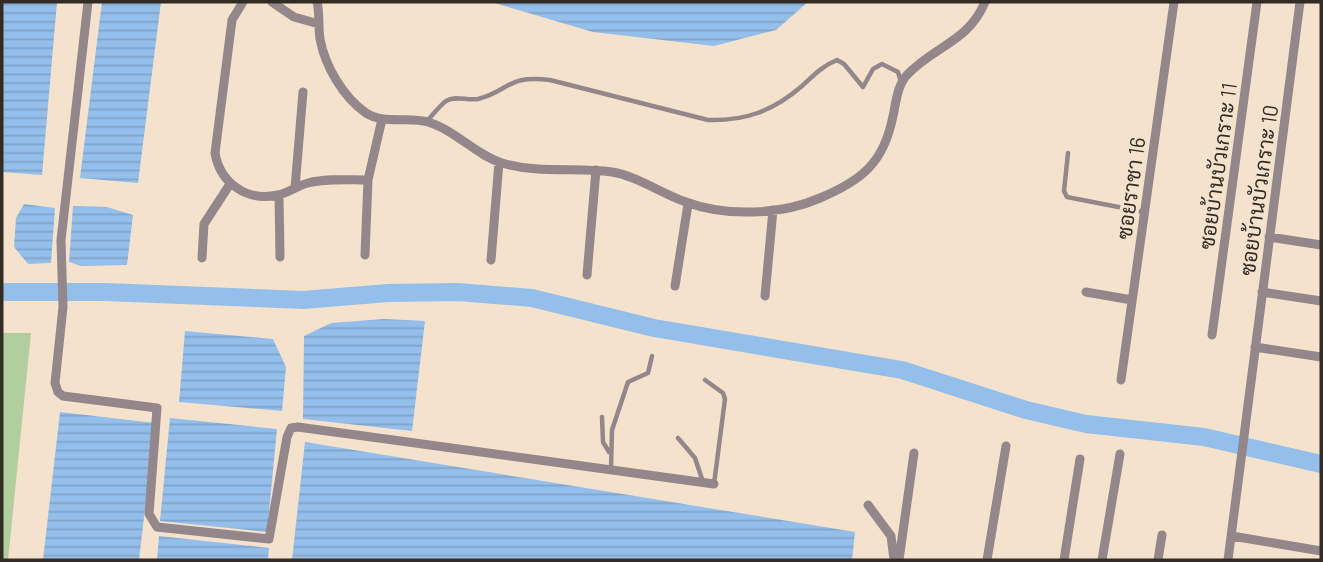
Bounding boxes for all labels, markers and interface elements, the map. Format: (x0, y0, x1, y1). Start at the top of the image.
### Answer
street label: ซอยบ้านบัวเกราะ 11 (1193, 81, 1241, 251)
street label: ซอยบ้านบัวเกราะ 10 (1234, 103, 1282, 277)
street label: ซอยราชา 16 (1110, 135, 1150, 241)

